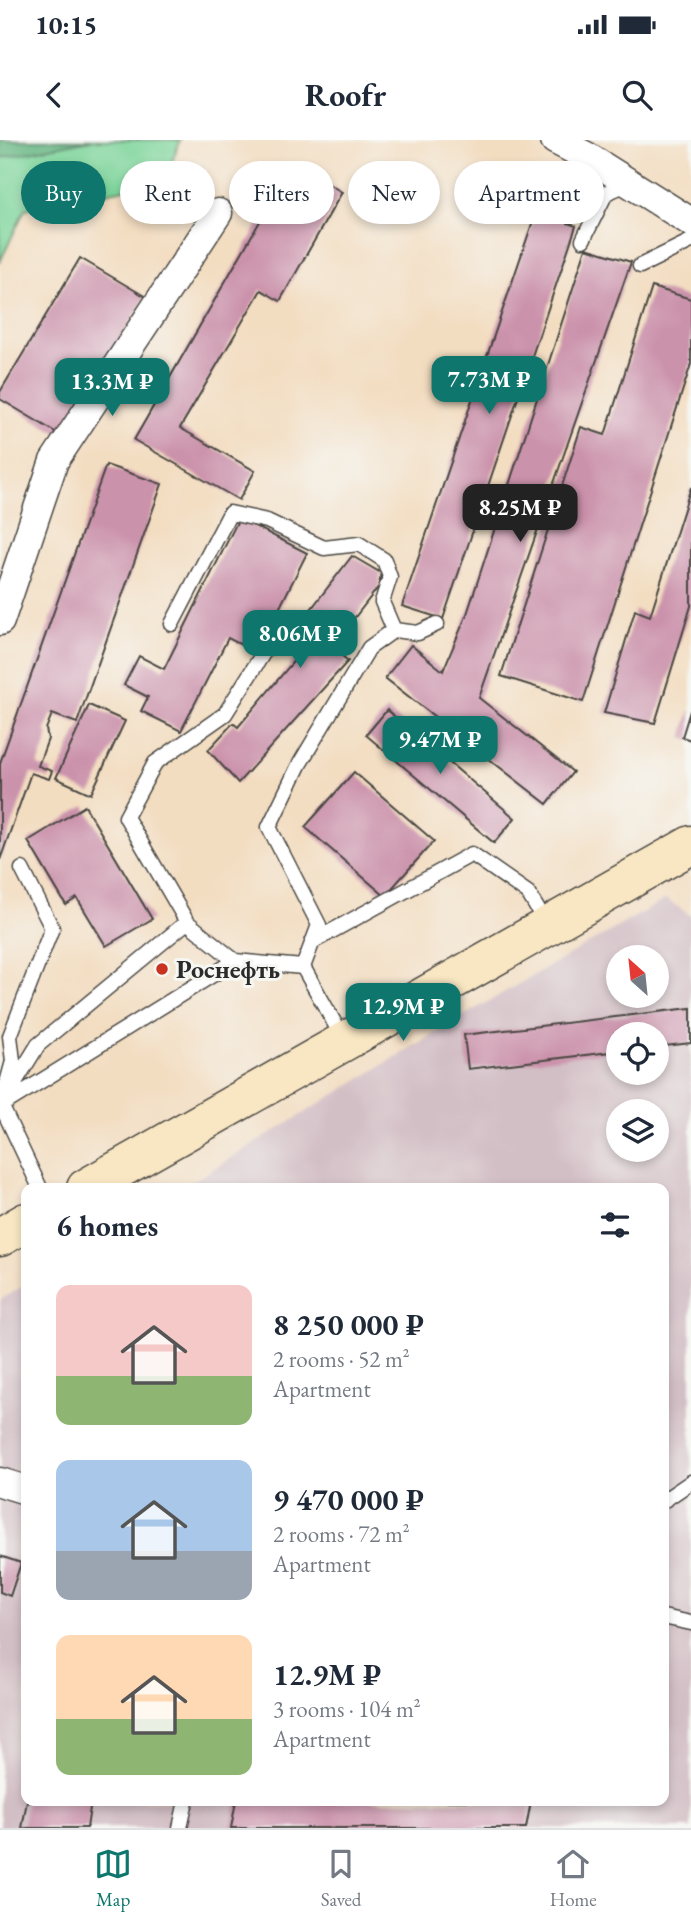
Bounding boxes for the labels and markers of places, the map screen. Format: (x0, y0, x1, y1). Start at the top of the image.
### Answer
pin: 7.73M ₽ (424, 356, 554, 416)
pin: 13.3M ₽ (47, 358, 177, 418)
pin: 8.25M ₽ (455, 484, 585, 544)
pin: 8.06M ₽ (235, 610, 365, 670)
pin: 9.47M ₽ (375, 716, 505, 776)
place label: Роснефть (176, 952, 280, 986)
marker: Роснефть (154, 961, 170, 977)
pin: 12.9M ₽ (338, 984, 468, 1043)

